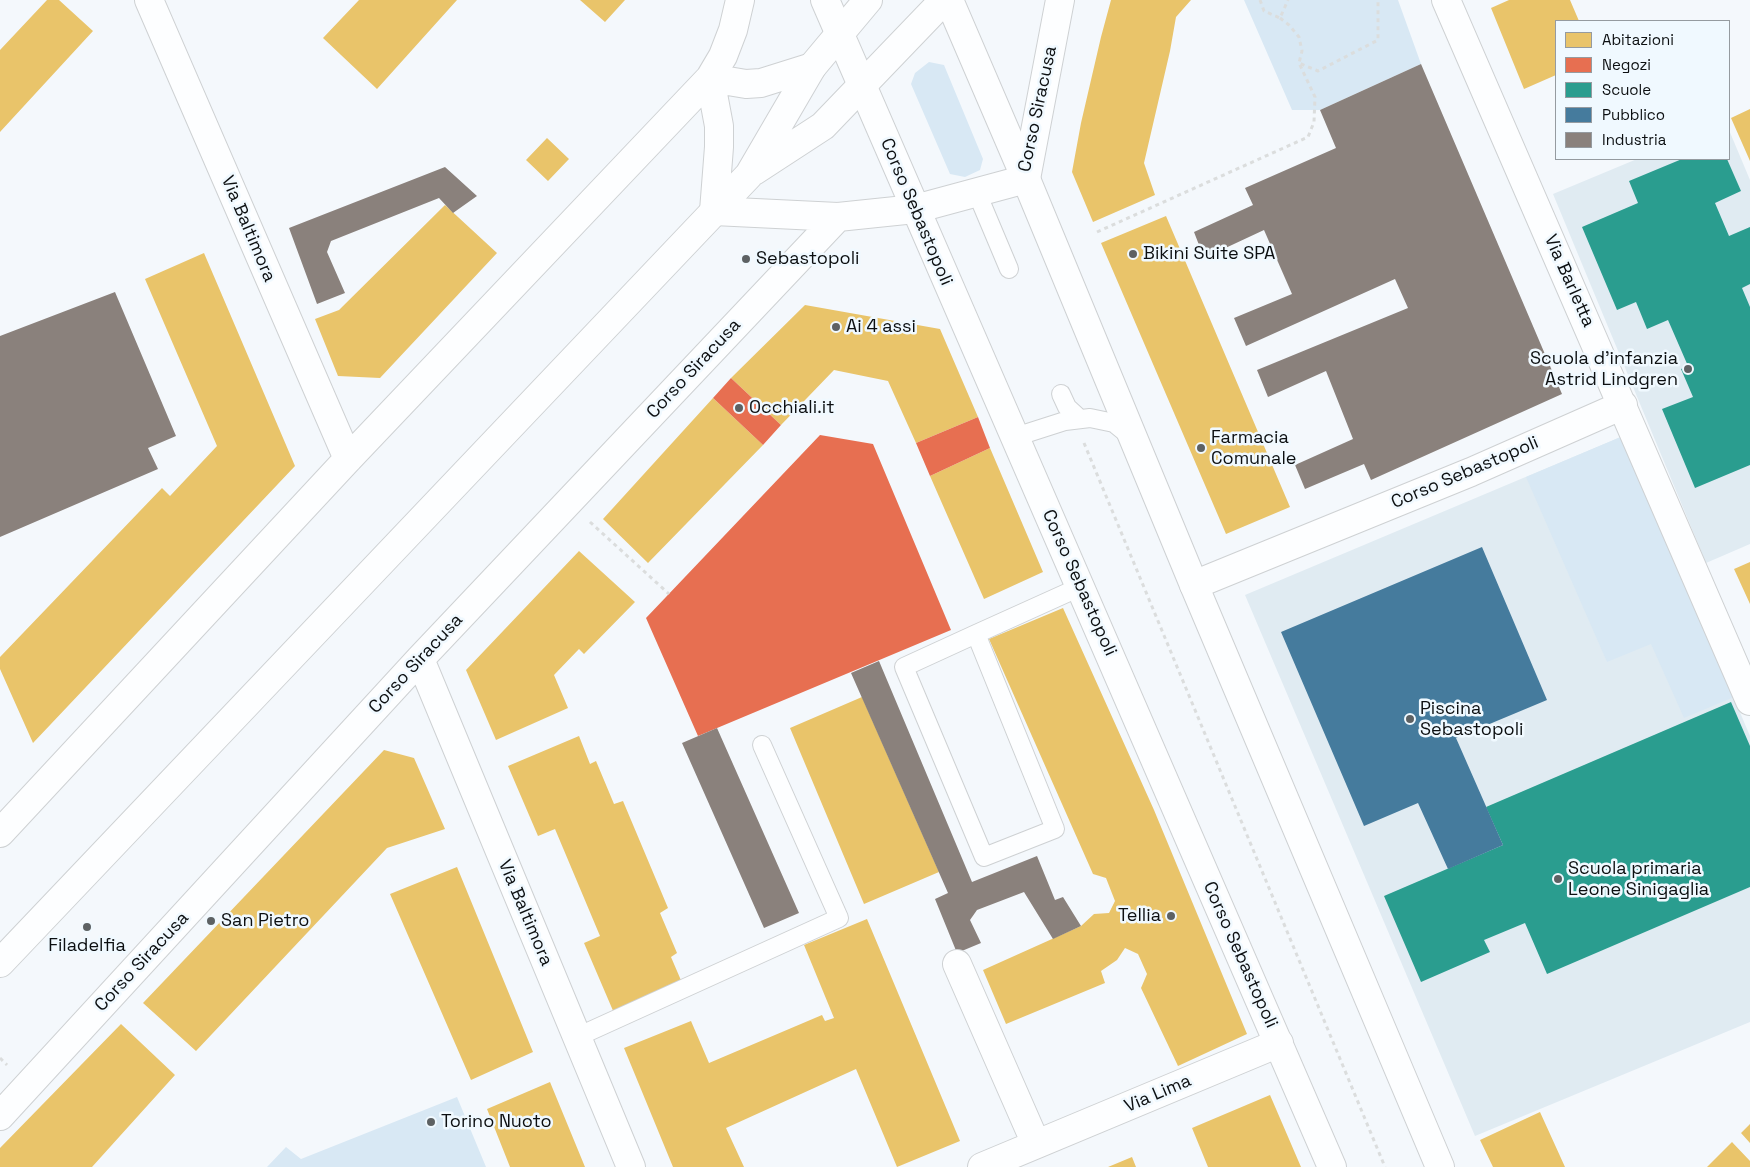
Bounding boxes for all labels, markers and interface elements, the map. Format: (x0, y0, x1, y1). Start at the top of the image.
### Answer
legend (1555, 20, 1730, 160)
text: Abitazioni (1602, 30, 1674, 49)
street label: Corso Siracusa (1014, 44, 1062, 174)
text: Negozi (1602, 55, 1651, 74)
text: Scuole (1602, 80, 1651, 99)
text: Pubblico (1602, 105, 1665, 124)
text: Industria (1602, 130, 1666, 149)
street label: Corso Sebastopoli (875, 135, 957, 289)
street label: Via Baltimora (216, 173, 280, 285)
street label: Via Barletta (1539, 231, 1599, 331)
place label: Bikini Suite SPA (1143, 243, 1275, 265)
place label: Sebastopoli (756, 248, 859, 270)
marker: Bikini Suite SPA (1127, 248, 1139, 260)
marker: Sebastopoli (740, 253, 752, 265)
street label: Corso Siracusa (642, 315, 746, 423)
place label: Ai 4 assi (846, 316, 916, 338)
marker: Ai 4 assi (830, 321, 842, 333)
place label: Scuola d'infanzia Astrid Lindgren (1530, 348, 1678, 390)
marker: Scuola d'infanzia Astrid Lindgren (1682, 363, 1694, 375)
place label: Occhiali.it (749, 397, 834, 419)
marker: Occhiali.it (733, 402, 745, 414)
place label: Farmacia Comunale (1211, 427, 1296, 469)
street label: Corso Sebastopoli (1388, 432, 1542, 514)
marker: Farmacia Comunale (1195, 442, 1207, 454)
street label: Corso Sebastopoli (1037, 506, 1121, 660)
street label: Corso Siracusa (364, 610, 468, 718)
place label: Piscina Sebastopoli (1420, 698, 1523, 741)
marker: Piscina Sebastopoli (1404, 713, 1416, 725)
street label: Via Baltimora (493, 857, 557, 969)
place label: Scuola primaria Leone Sinigaglia (1568, 858, 1709, 901)
marker: Scuola primaria Leone Sinigaglia (1552, 873, 1564, 885)
street label: Corso Sebastopoli (1198, 878, 1282, 1032)
place label: Tellia (1118, 905, 1161, 927)
street label: Corso Siracusa (90, 908, 194, 1016)
place label: San Pietro (221, 910, 309, 932)
marker: Tellia (1165, 910, 1177, 922)
marker: San Pietro (205, 915, 217, 927)
marker: Filadelfia (81, 921, 93, 933)
place label: Filadelfia (48, 935, 126, 957)
street label: Via Lima (1121, 1070, 1195, 1118)
place label: Torino Nuoto (441, 1111, 552, 1133)
marker: Torino Nuoto (425, 1116, 437, 1128)

